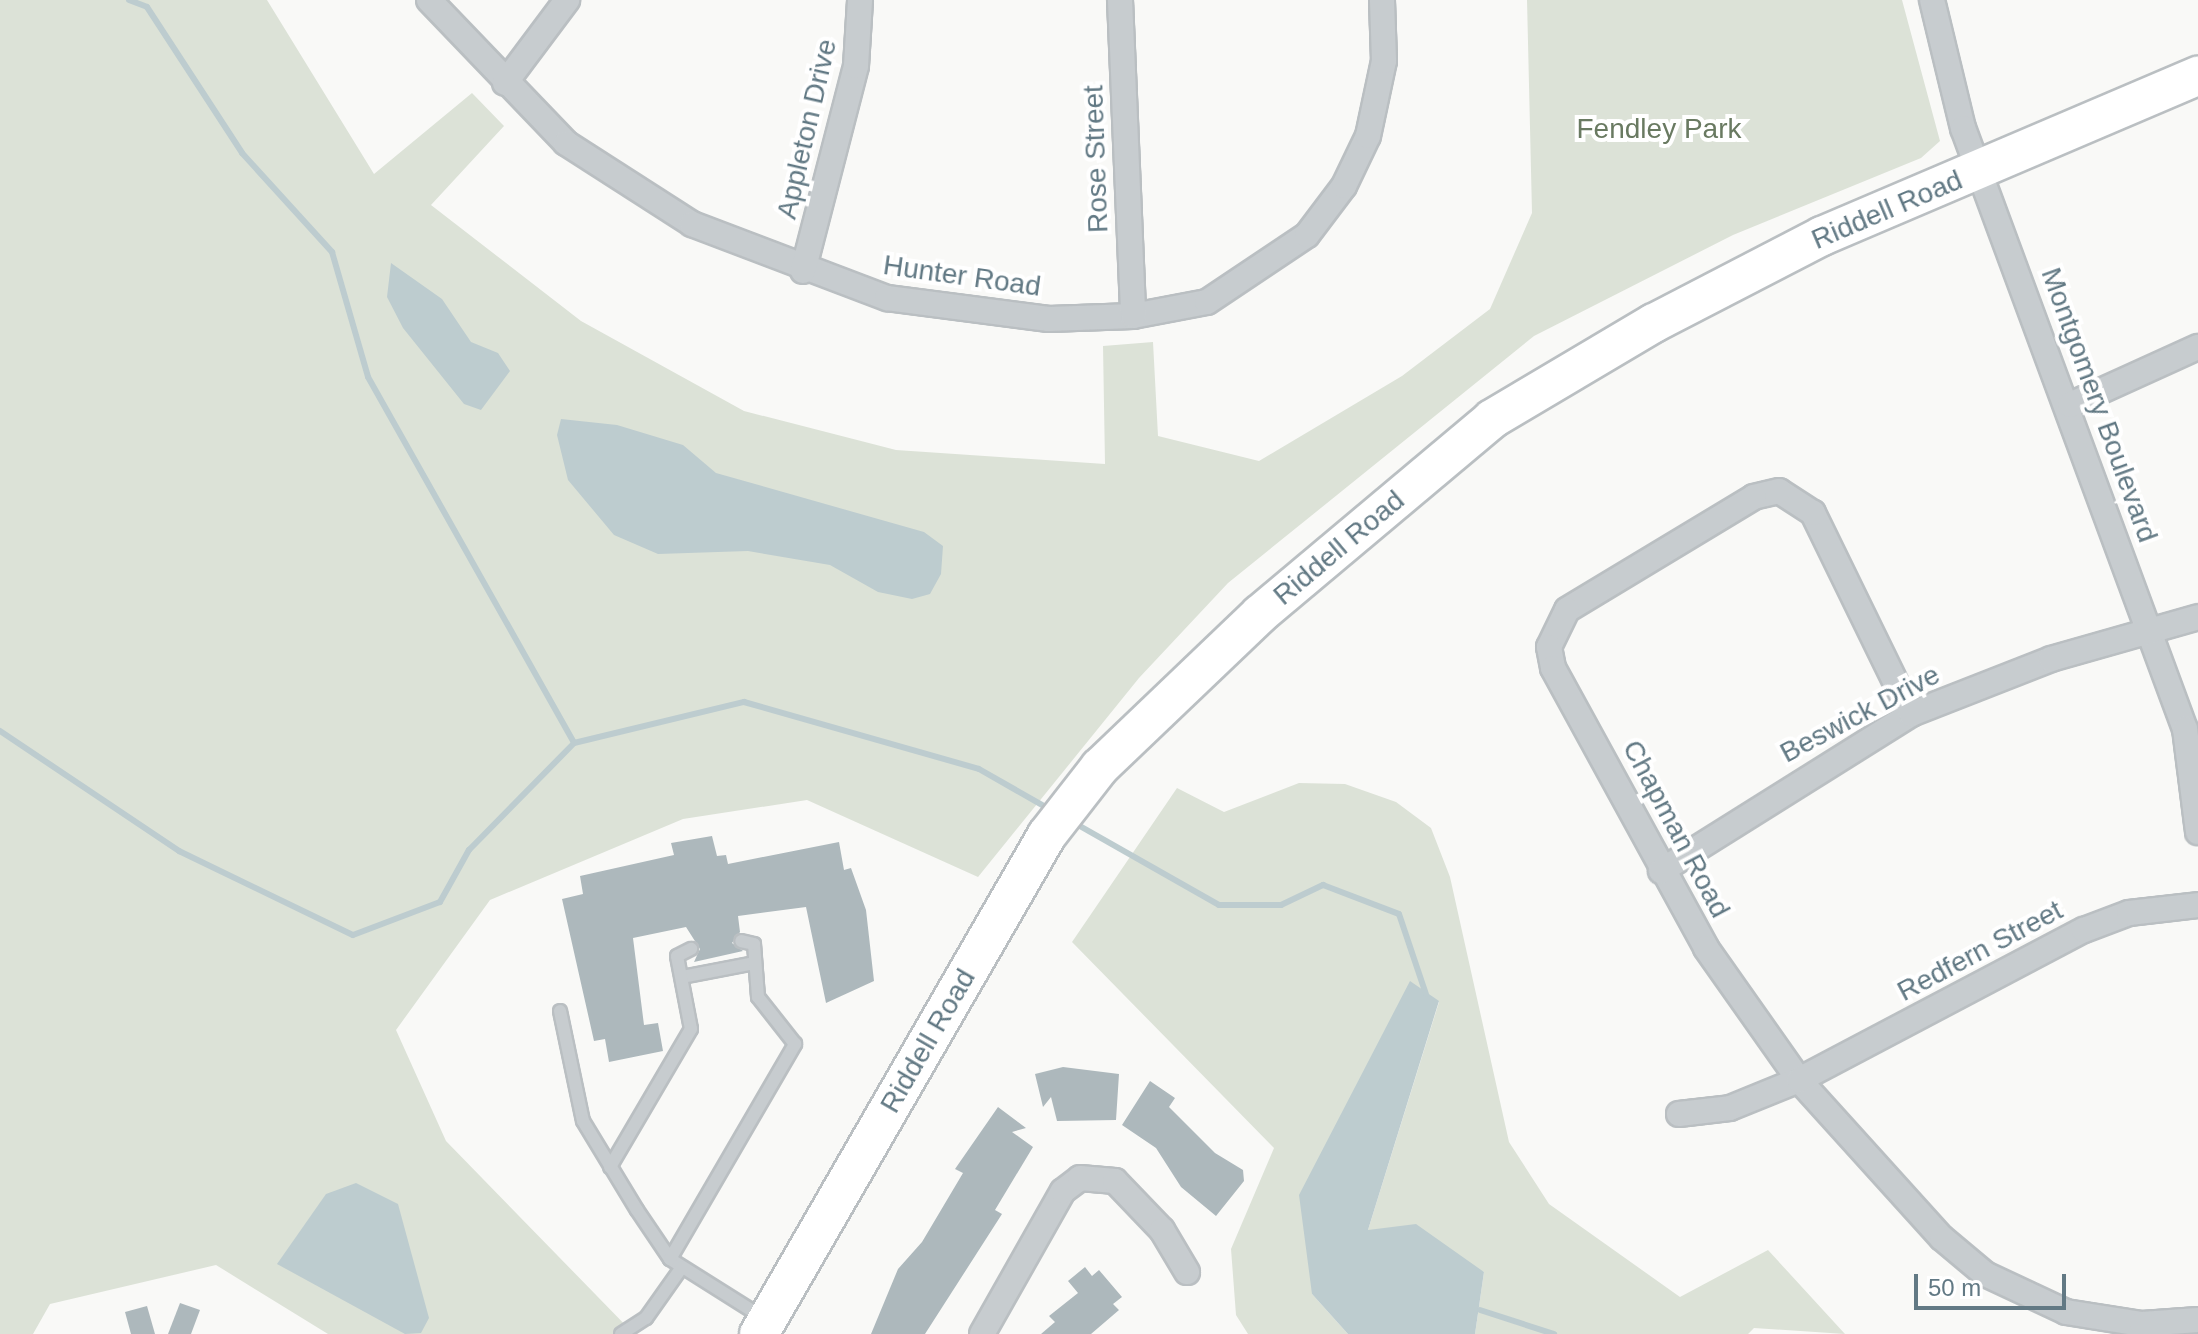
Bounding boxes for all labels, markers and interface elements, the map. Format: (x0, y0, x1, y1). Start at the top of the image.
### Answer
street label: Appleton Drive (770, 36, 844, 222)
street label: Rose Street (1077, 85, 1115, 233)
park label: Fendley Park (1577, 112, 1741, 146)
street label: Riddell Road (1807, 163, 1967, 257)
street label: Hunter Road (881, 248, 1043, 304)
street label: Montgomery Boulevard (2034, 263, 2164, 547)
street label: Riddell Road (1267, 484, 1411, 612)
street label: Beswick Drive (1774, 658, 1946, 770)
street label: Chapman Road (1615, 735, 1737, 923)
street label: Redfern Street (1892, 893, 2068, 1009)
street label: Riddell Road (873, 963, 983, 1119)
scale bar (1918, 1258, 2070, 1308)
text: 50 m (1928, 1274, 1981, 1301)

